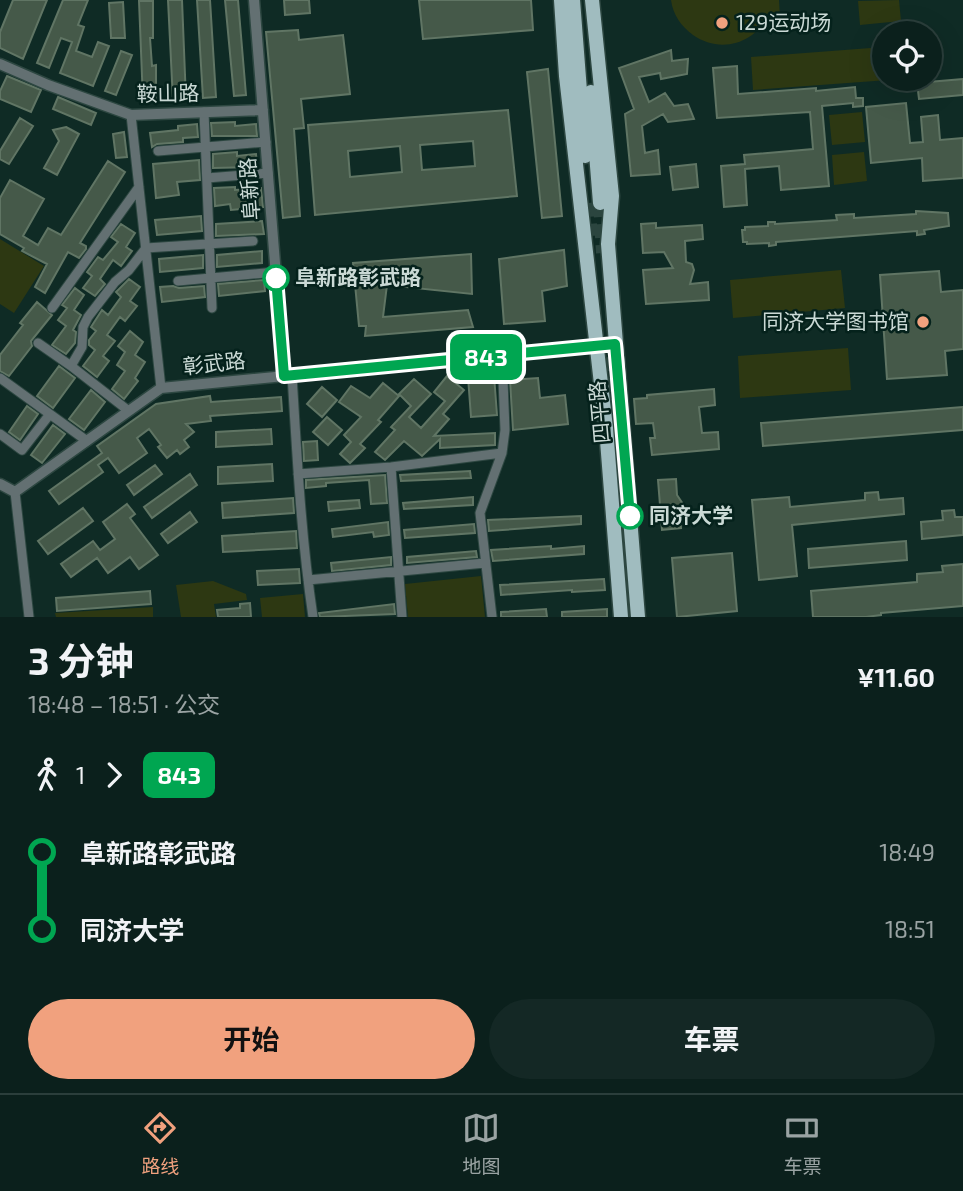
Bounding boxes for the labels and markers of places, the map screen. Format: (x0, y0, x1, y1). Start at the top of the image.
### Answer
place label: 129运动场 (736, 9, 831, 34)
marker: 129运动场 (714, 15, 730, 31)
place label: 阜新路彰武路 (295, 264, 421, 289)
marker: 阜新路彰武路 (263, 265, 289, 291)
place label: 同济大学图书馆 (762, 308, 909, 333)
marker: 同济大学图书馆 (915, 314, 931, 330)
place label: 同济大学 (649, 502, 733, 527)
marker: 同济大学 (617, 503, 643, 529)

